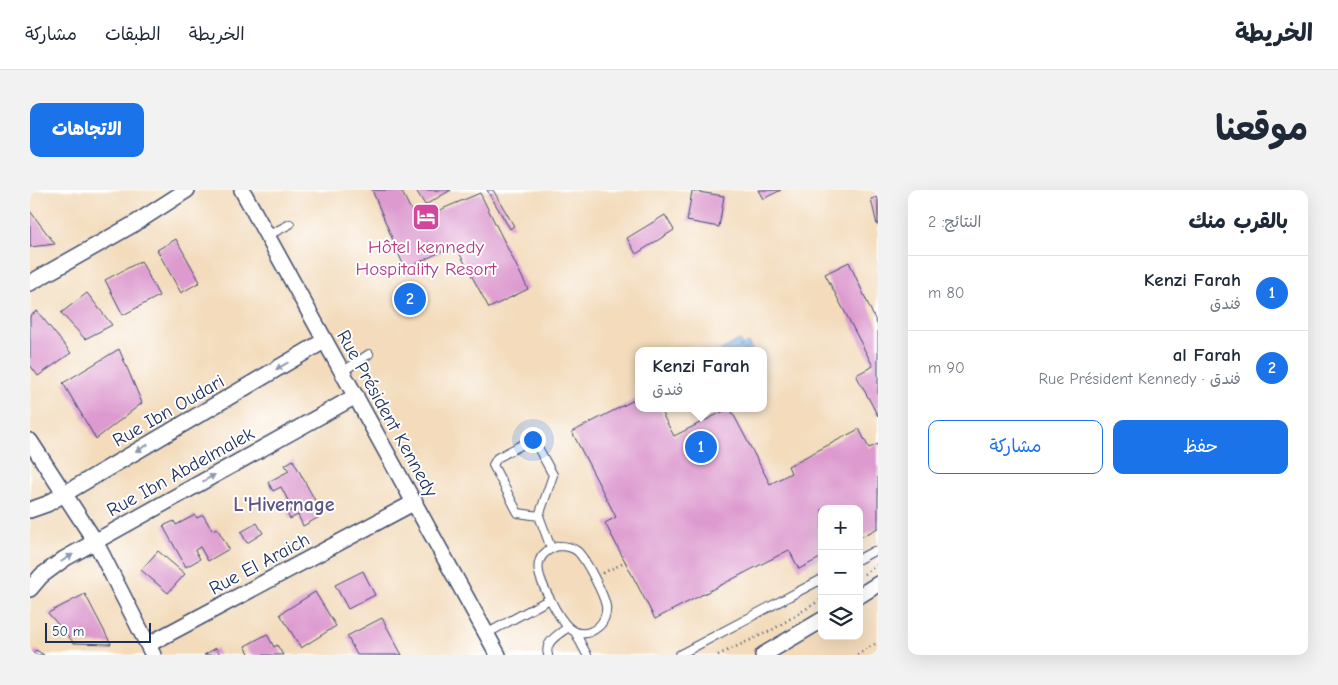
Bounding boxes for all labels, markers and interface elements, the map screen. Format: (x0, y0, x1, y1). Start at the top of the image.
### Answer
text: الخريطة (1235, 19, 1313, 47)
text: مشاركة (25, 24, 77, 45)
text: الطبقات (105, 24, 161, 45)
text: الخريطة (189, 24, 245, 45)
button: الاتجاهات (30, 103, 144, 157)
text: موقعنا (1215, 108, 1308, 149)
hotel icon: Hôtel kennedy Hospitality Resort (411, 202, 441, 232)
text: بالقرب منك (1188, 209, 1288, 233)
text: النتائج: 2 (928, 213, 982, 231)
place label: Hôtel kennedy Hospitality Resort (356, 236, 497, 280)
text: Kenzi Farah (1144, 269, 1241, 291)
pin: 2 (394, 280, 426, 318)
text: 80 m (928, 284, 965, 302)
text: 1 (1269, 284, 1275, 302)
text: فندق (1210, 295, 1241, 313)
street label: Rue Président Kennedy (332, 326, 442, 501)
text: al Farah (1173, 344, 1241, 366)
popup (635, 347, 767, 412)
text: Kenzi Farah (652, 355, 750, 377)
text: 90 m (928, 359, 965, 377)
text: 2 (1268, 359, 1276, 377)
one-way arrow (275, 362, 290, 370)
street label: Rue Ibn Oudari (109, 370, 228, 452)
text: فندق · Rue Président Kennedy (1039, 370, 1241, 388)
text: فندق (652, 381, 683, 399)
button: مشاركة (928, 420, 1103, 474)
button: حفظ (1113, 420, 1288, 474)
street label: Rue Ibn Abdelmalek (103, 422, 259, 521)
your location (520, 427, 546, 453)
pin: 1 (685, 428, 717, 466)
one-way arrow (135, 444, 149, 453)
one-way arrow (201, 474, 216, 482)
district label: L'Hivernage (233, 493, 335, 516)
map controls (818, 505, 863, 640)
button: + (818, 505, 863, 550)
street label: Rue El Araich (206, 528, 313, 600)
button: − (818, 550, 863, 595)
one-way arrow (60, 553, 74, 562)
button: layers (818, 595, 863, 640)
scale bar (45, 620, 151, 643)
text: 50 m (52, 623, 84, 640)

